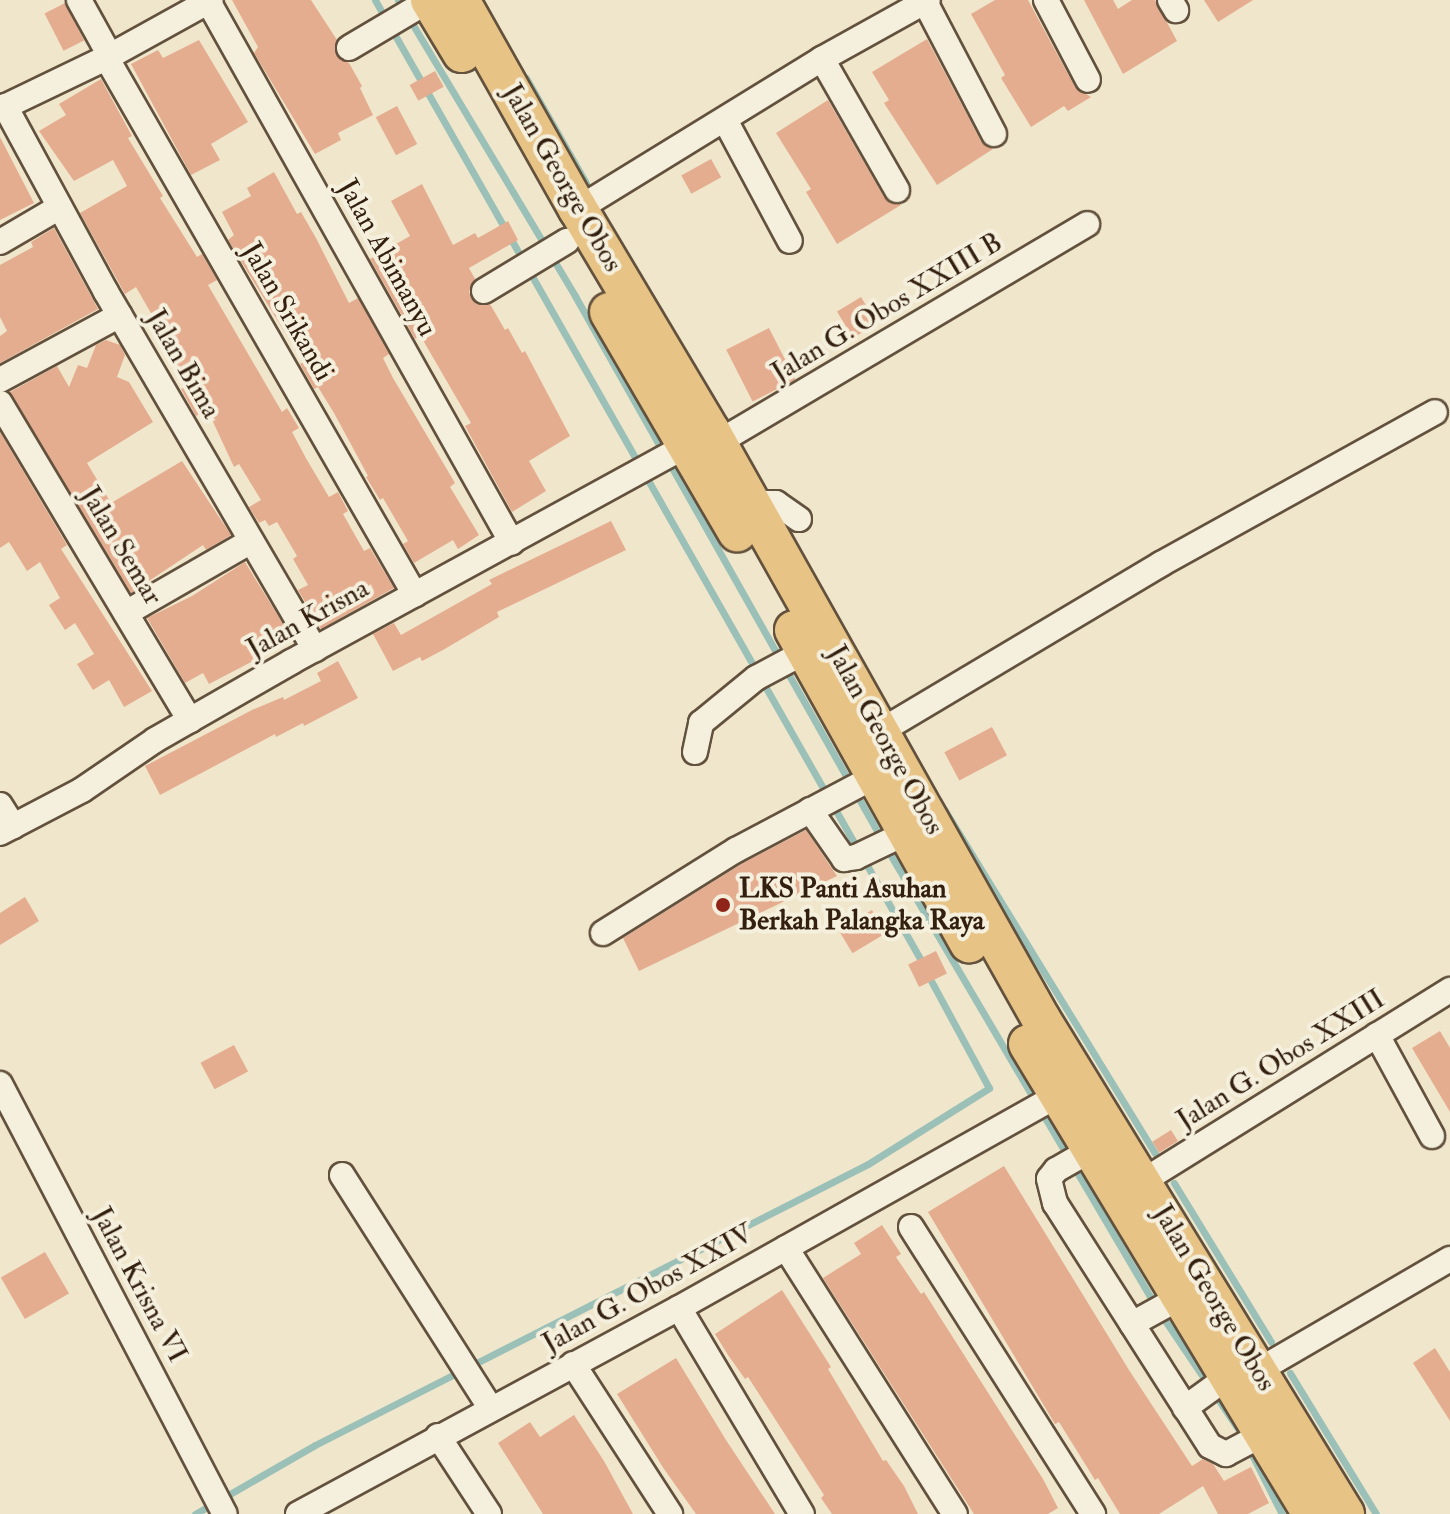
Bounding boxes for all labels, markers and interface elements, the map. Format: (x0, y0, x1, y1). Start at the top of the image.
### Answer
street label: Jalan George Obos (495, 78, 629, 278)
street label: Jalan Abimanyu (330, 174, 444, 342)
street label: Jalan G. Obos XXIII B (766, 226, 1008, 390)
street label: Jalan Srikandi (234, 237, 340, 387)
street label: Jalan Bima (138, 304, 228, 424)
street label: Jalan Semar (73, 481, 169, 611)
street label: Jalan Krisna (241, 572, 375, 666)
street label: Jalan George Obos (819, 639, 951, 841)
place label: LKS Panti Asuhan Berkah Palangka Raya (739, 872, 984, 938)
marker: LKS Panti Asuhan Berkah Palangka Raya (714, 896, 732, 914)
street label: Jalan G. Obos XXIII (1171, 982, 1391, 1138)
street label: Jalan George Obos (1145, 1199, 1283, 1397)
street label: Jalan Krisna VI (84, 1202, 194, 1368)
street label: Jalan G. Obos XXIV (537, 1217, 759, 1361)

